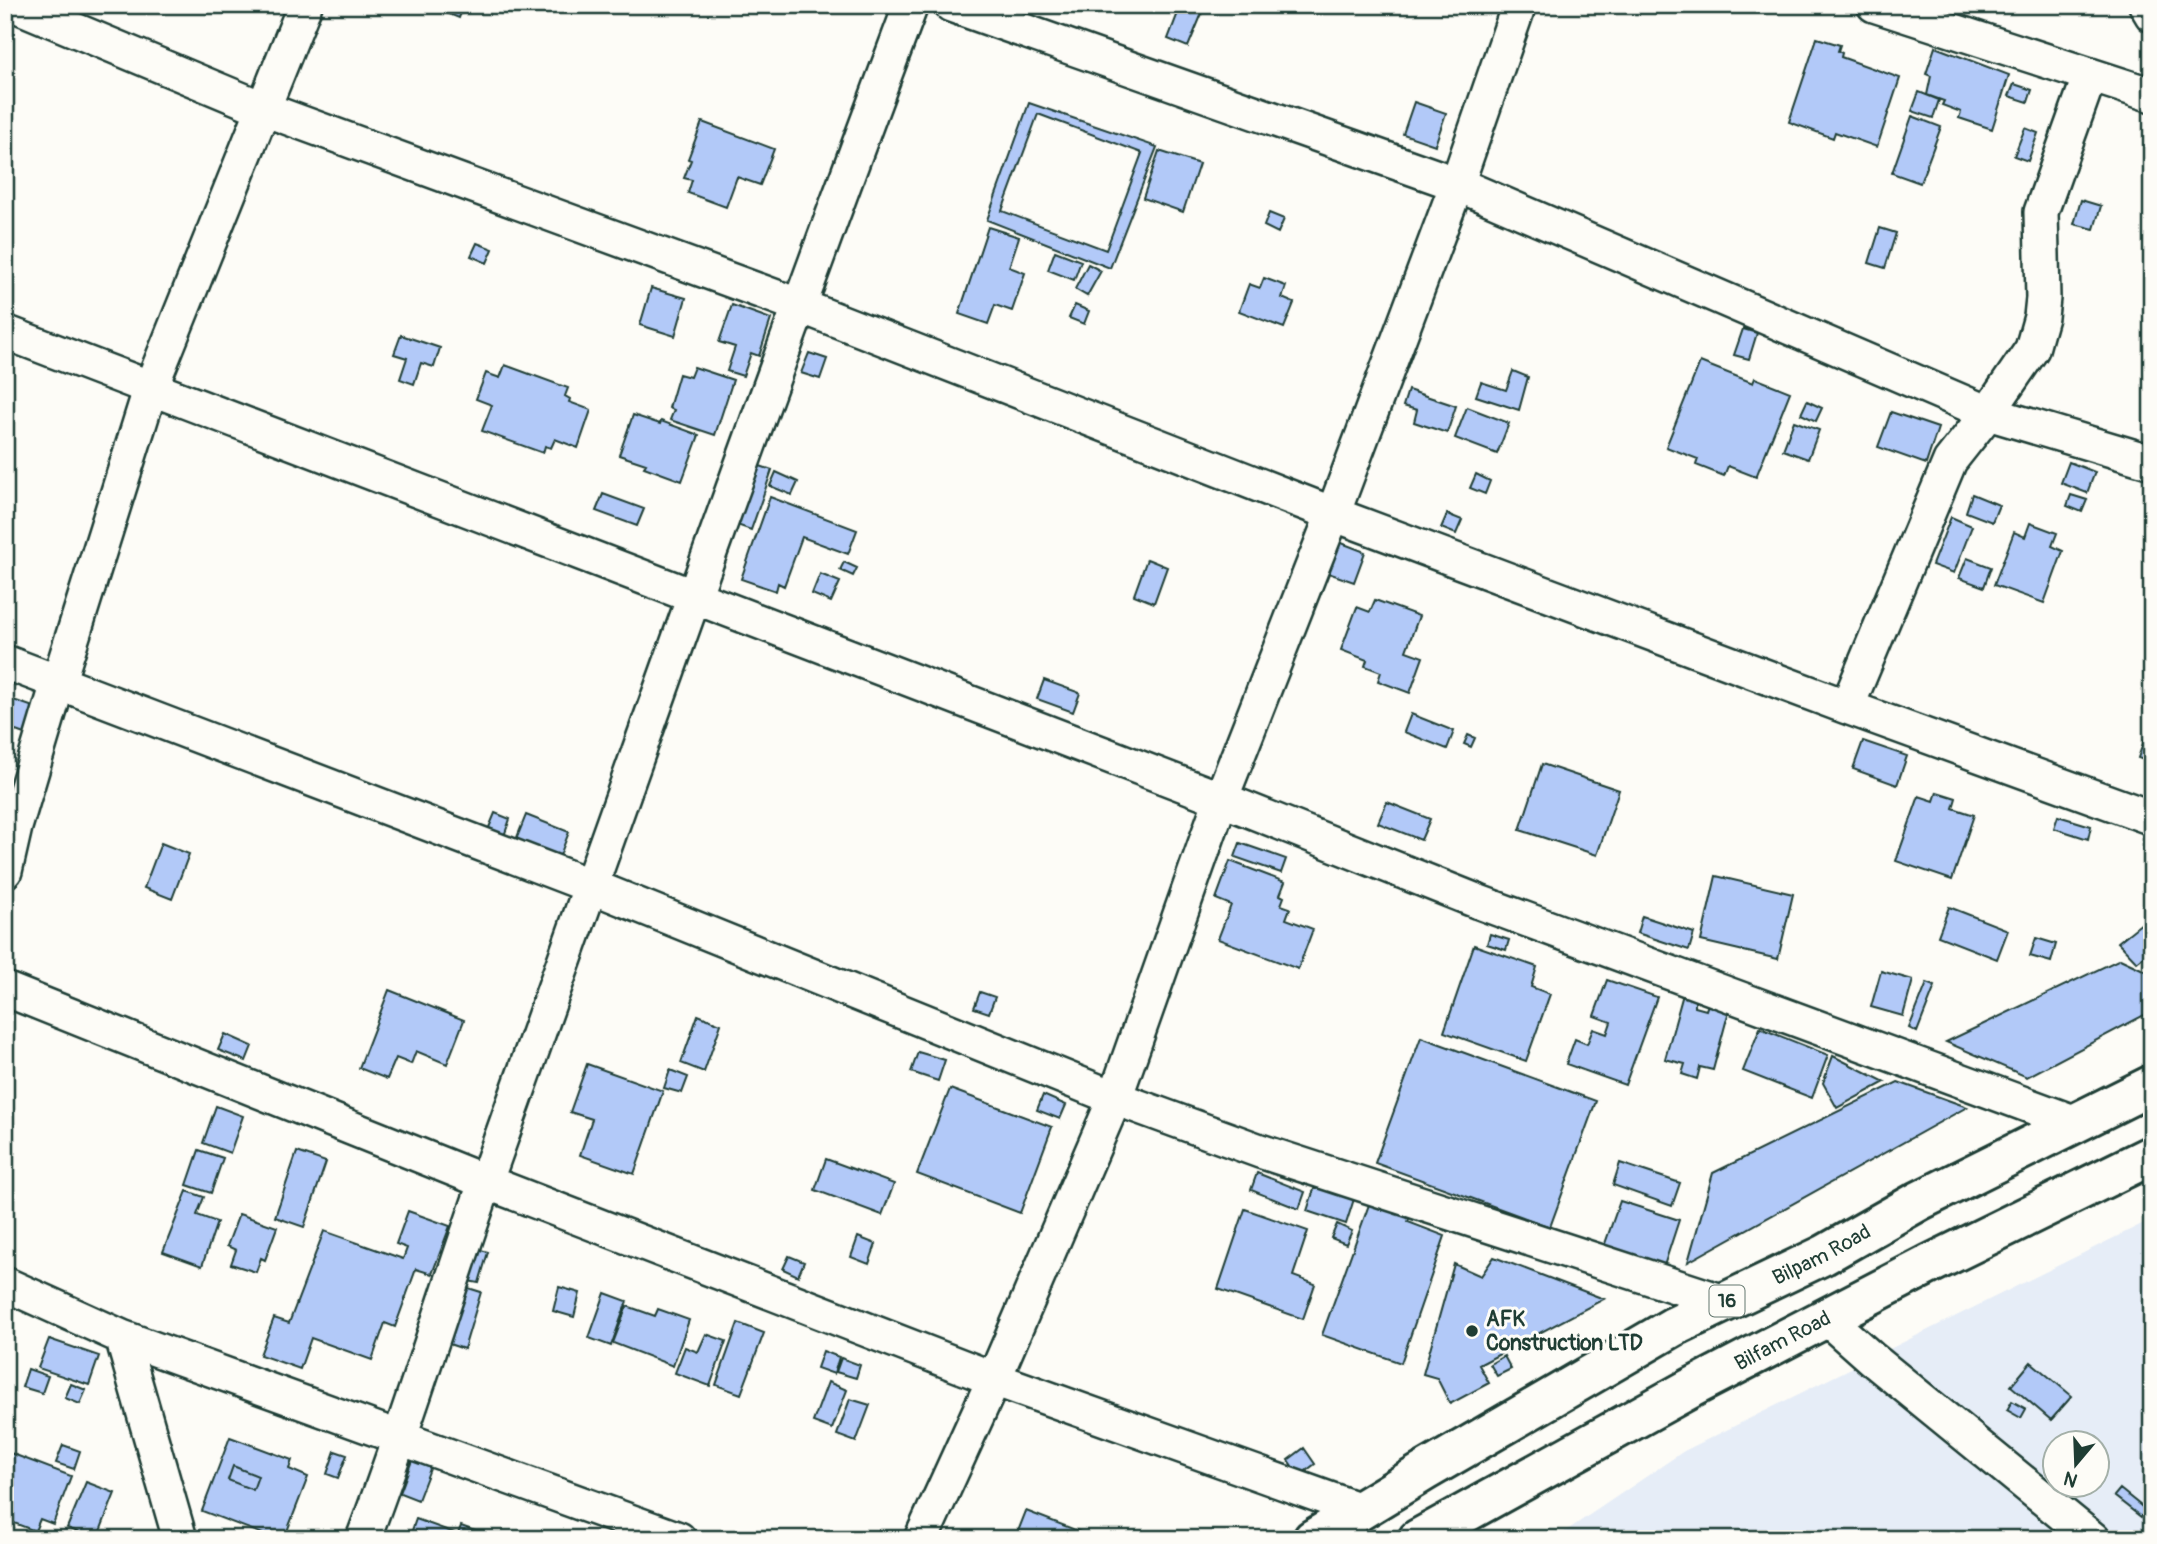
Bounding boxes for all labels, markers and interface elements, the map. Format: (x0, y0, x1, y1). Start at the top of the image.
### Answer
street label: Bilpam Road (1768, 1218, 1875, 1291)
road number: 16 (1710, 1286, 1744, 1316)
street label: Bilfam Road (1730, 1304, 1835, 1377)
place label: AFK Construction LTD (1486, 1306, 1643, 1357)
marker: AFK Construction LTD (1464, 1323, 1480, 1339)
north arrow (2042, 1428, 2112, 1498)
text: N (2061, 1466, 2081, 1493)

